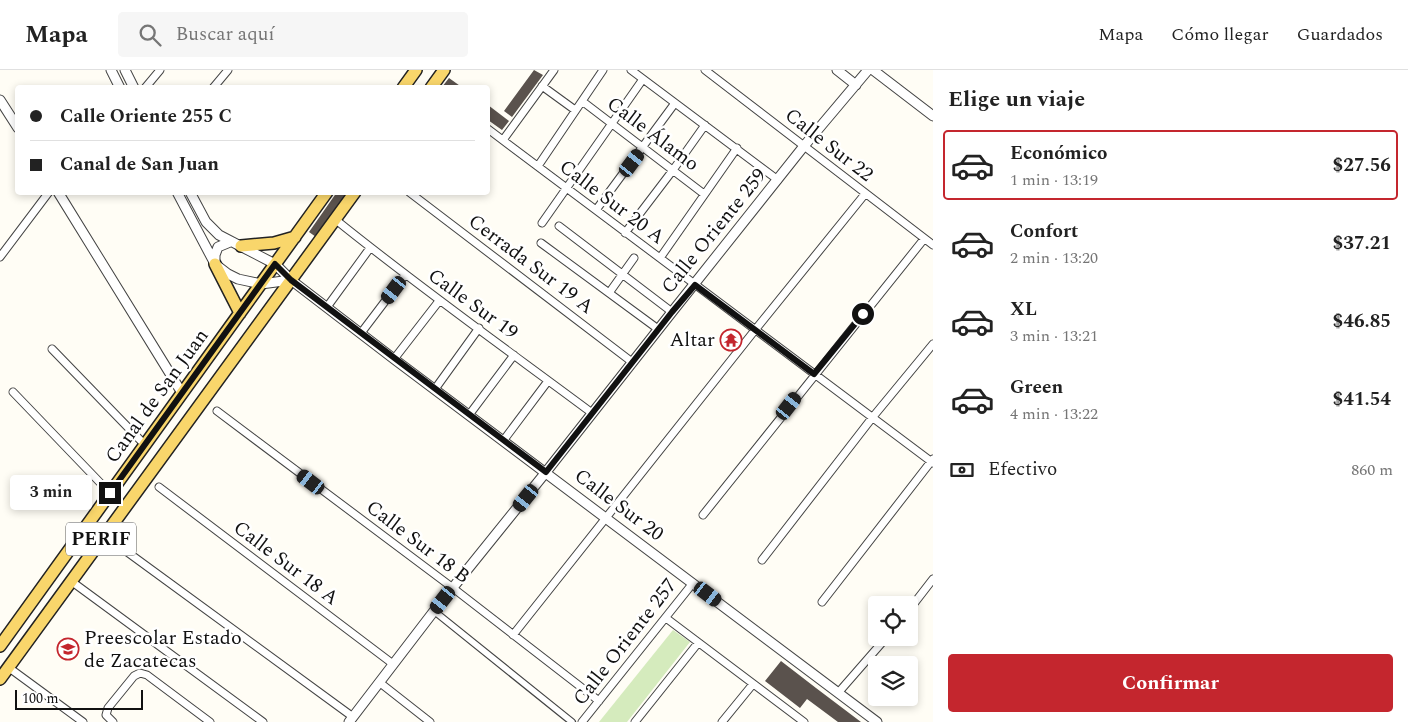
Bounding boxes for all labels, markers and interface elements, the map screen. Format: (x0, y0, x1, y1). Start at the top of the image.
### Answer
search box (118, 12, 468, 57)
text: Mapa (25, 17, 88, 53)
text: Buscar aquí (176, 20, 274, 49)
icon: search (136, 21, 164, 49)
text: Mapa (1098, 21, 1143, 48)
text: Cómo llegar (1171, 21, 1269, 48)
text: Guardados (1297, 21, 1383, 48)
text: Elige un viaje (948, 83, 1085, 116)
street label: Calle Álamo (600, 89, 706, 179)
street label: Calle Sur 22 (778, 101, 880, 189)
text: Calle Oriente 255 C (60, 102, 232, 131)
text: Económico (1010, 139, 1107, 168)
icon: car (950, 143, 995, 188)
car (616, 147, 647, 179)
text: Canal de San Juan (60, 150, 219, 179)
text: $27.56 (1333, 151, 1391, 180)
street label: Calle Sur 20 A (553, 152, 671, 252)
street label: Calle Oriente 259 (654, 162, 774, 300)
text: 1 min · 13:19 (1010, 168, 1098, 192)
street label: Cerrada Sur 19 A (462, 207, 600, 321)
text: Confort (1010, 217, 1078, 246)
icon: car (950, 221, 995, 266)
text: $37.21 (1333, 229, 1391, 258)
text: 2 min · 13:20 (1010, 246, 1098, 270)
street label: Calle Sur 19 (422, 261, 524, 347)
car (378, 274, 409, 306)
text: XL (1010, 295, 1037, 324)
icon: car (950, 299, 995, 344)
route start (852, 303, 874, 325)
text: $46.85 (1333, 307, 1391, 336)
street label: Canal de San Juan (98, 322, 216, 470)
text: 3 min · 13:21 (1010, 324, 1098, 348)
place label: Altar (670, 325, 715, 355)
temple icon: Altar (719, 328, 743, 352)
text: Green (1010, 373, 1063, 402)
icon: car (950, 377, 995, 422)
text: $41.54 (1333, 385, 1391, 414)
car (773, 390, 804, 422)
text: 4 min · 13:22 (1010, 402, 1098, 426)
text: Efectivo (988, 455, 1057, 484)
icon: cash (948, 456, 976, 484)
text: 860 m (1351, 458, 1393, 482)
street label: Calle Sur 20 (568, 461, 670, 549)
car (294, 467, 327, 497)
callout: 3 min (10, 476, 92, 510)
text: 3 min (30, 480, 72, 504)
route end (99, 482, 121, 504)
car (510, 482, 541, 514)
street label: Calle Sur 18 B (360, 493, 476, 591)
street label: Calle Sur 18 A (227, 513, 345, 613)
road number: PERIF (66, 522, 136, 556)
street label: Calle Oriente 257 (566, 572, 684, 712)
car (691, 579, 724, 609)
car (427, 584, 458, 616)
map controls (868, 596, 918, 706)
button: locate (868, 596, 918, 646)
place label: Preescolar Estado de Zacatecas (84, 623, 242, 676)
school or university icon: Preescolar Estado de Zacatecas (56, 637, 80, 661)
button: Confirmar (948, 654, 1393, 712)
button: layers (868, 656, 918, 706)
scale bar (15, 687, 142, 710)
text: 100 m (22, 688, 59, 709)

